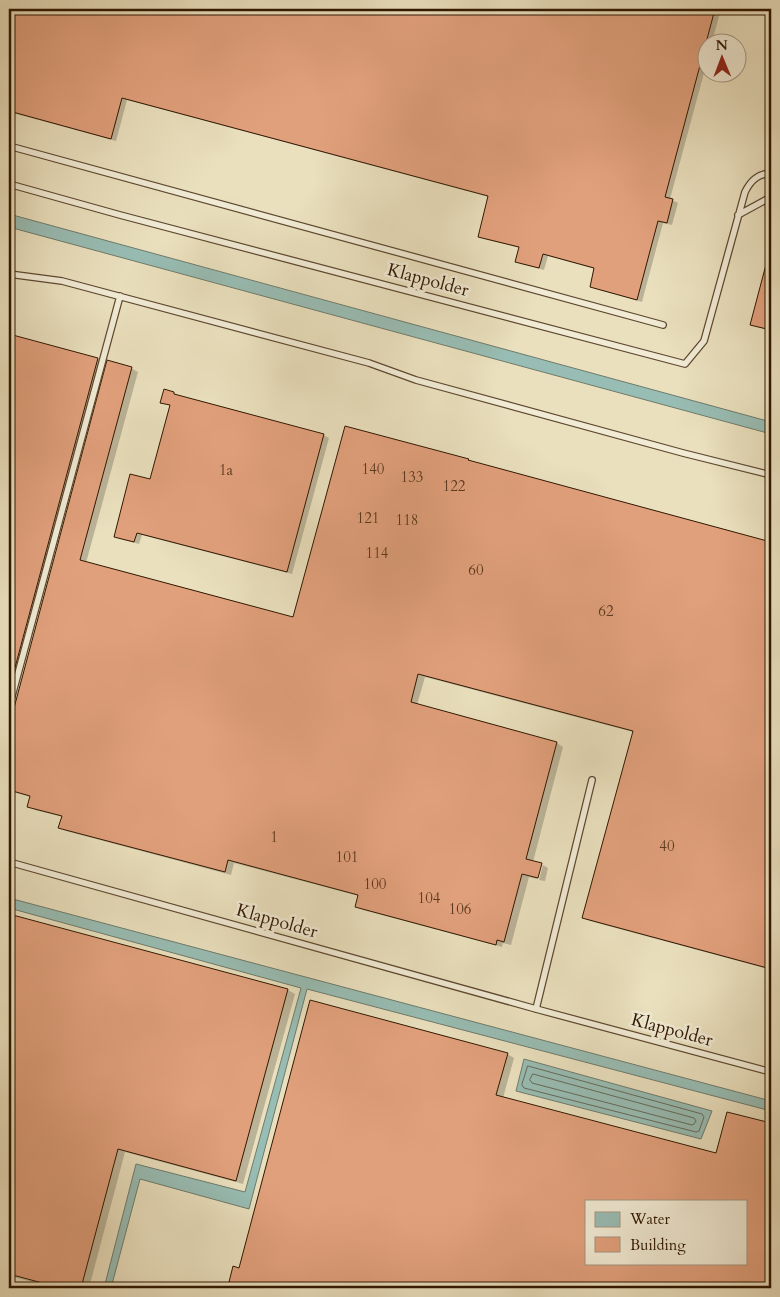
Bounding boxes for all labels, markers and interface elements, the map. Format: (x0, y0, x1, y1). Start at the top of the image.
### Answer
north arrow (698, 32, 748, 82)
text: N (716, 36, 728, 55)
street label: Klappolder (384, 257, 472, 303)
house number: 140 (361, 459, 385, 479)
house number: 1a (219, 460, 234, 480)
house number: 133 (400, 467, 424, 487)
house number: 122 (442, 476, 466, 496)
house number: 121 (356, 508, 380, 528)
house number: 118 (395, 510, 419, 530)
house number: 114 (365, 543, 389, 563)
house number: 60 (468, 560, 484, 580)
house number: 62 (598, 601, 614, 621)
house number: 1 (270, 827, 278, 847)
house number: 40 (659, 836, 675, 856)
house number: 101 (335, 847, 359, 867)
house number: 100 (363, 874, 387, 894)
house number: 104 (417, 888, 441, 908)
street label: Klappolder (233, 897, 321, 945)
house number: 106 (448, 899, 472, 919)
street label: Klappolder (628, 1007, 716, 1053)
legend (585, 1200, 748, 1264)
text: Water (629, 1209, 671, 1229)
text: Building (630, 1235, 686, 1255)

